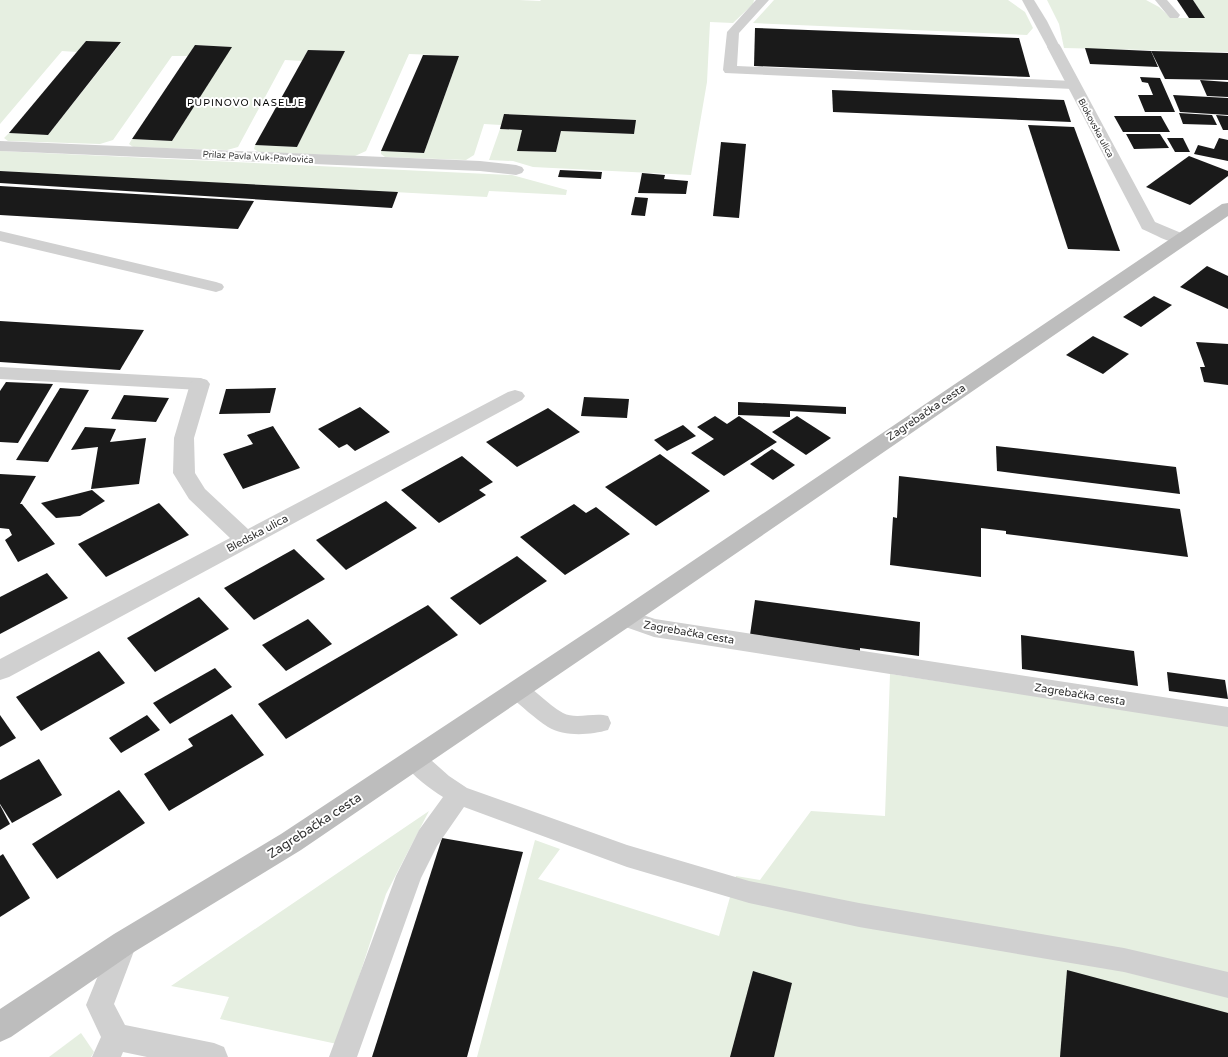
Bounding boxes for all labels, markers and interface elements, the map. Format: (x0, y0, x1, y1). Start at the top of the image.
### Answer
district label: PUPINOVO NASELJE (187, 97, 305, 109)
street label: Biokovska ulica (1075, 97, 1116, 160)
street label: Prilaz Pavla Vuk-Pavlovića (202, 149, 314, 166)
street label: Zagrebačka cesta (885, 381, 968, 444)
street label: Bledska ulica (224, 512, 290, 555)
street label: Zagrebačka cesta (642, 618, 735, 647)
street label: Zagrebačka cesta (1033, 681, 1126, 708)
street label: Zagrebačka cesta (265, 790, 364, 862)

